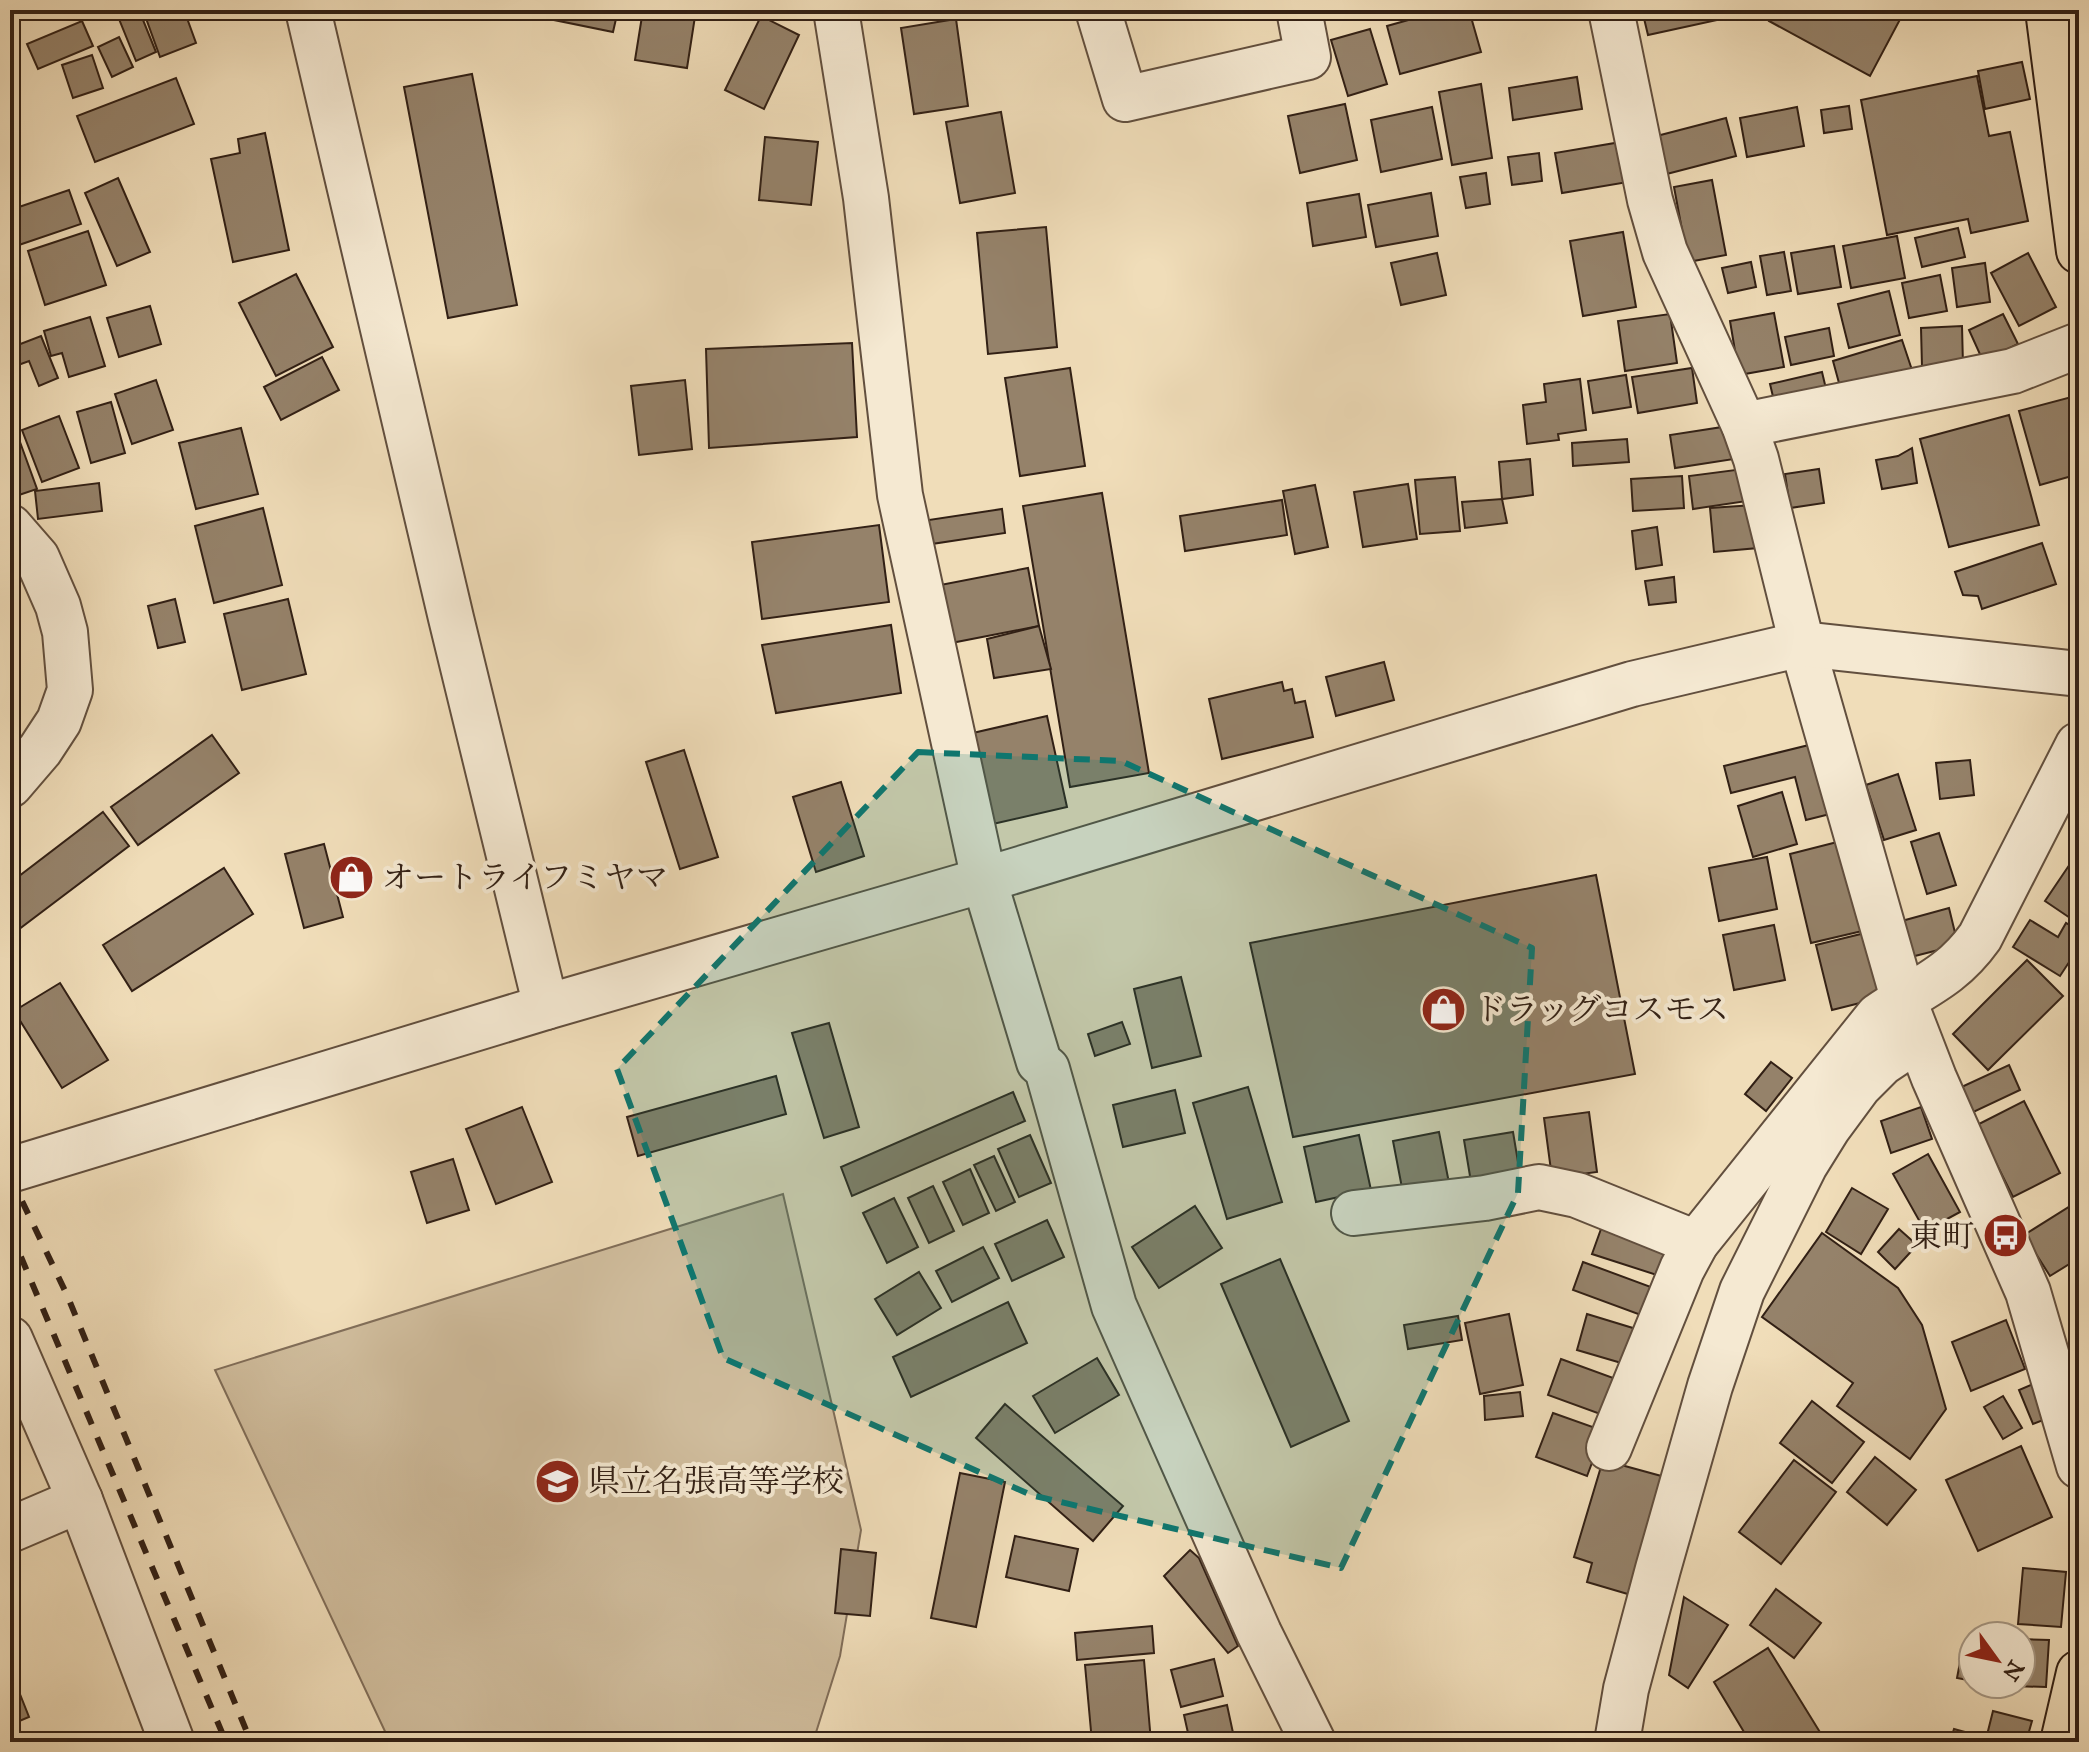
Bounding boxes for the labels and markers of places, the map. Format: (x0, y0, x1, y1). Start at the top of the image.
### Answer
shop icon: オートライフミヤマ (327, 853, 375, 901)
place label: オートライフミヤマ (382, 858, 668, 897)
shop icon: ドラッグコスモス (1419, 985, 1467, 1033)
place label: ドラッグコスモス (1474, 990, 1729, 1029)
bus stop icon: 東町 (1981, 1212, 2029, 1260)
place label: 東町 (1910, 1217, 1974, 1256)
school or university icon: 県立名張高等学校 (533, 1457, 581, 1505)
place label: 県立名張高等学校 (588, 1462, 844, 1501)

